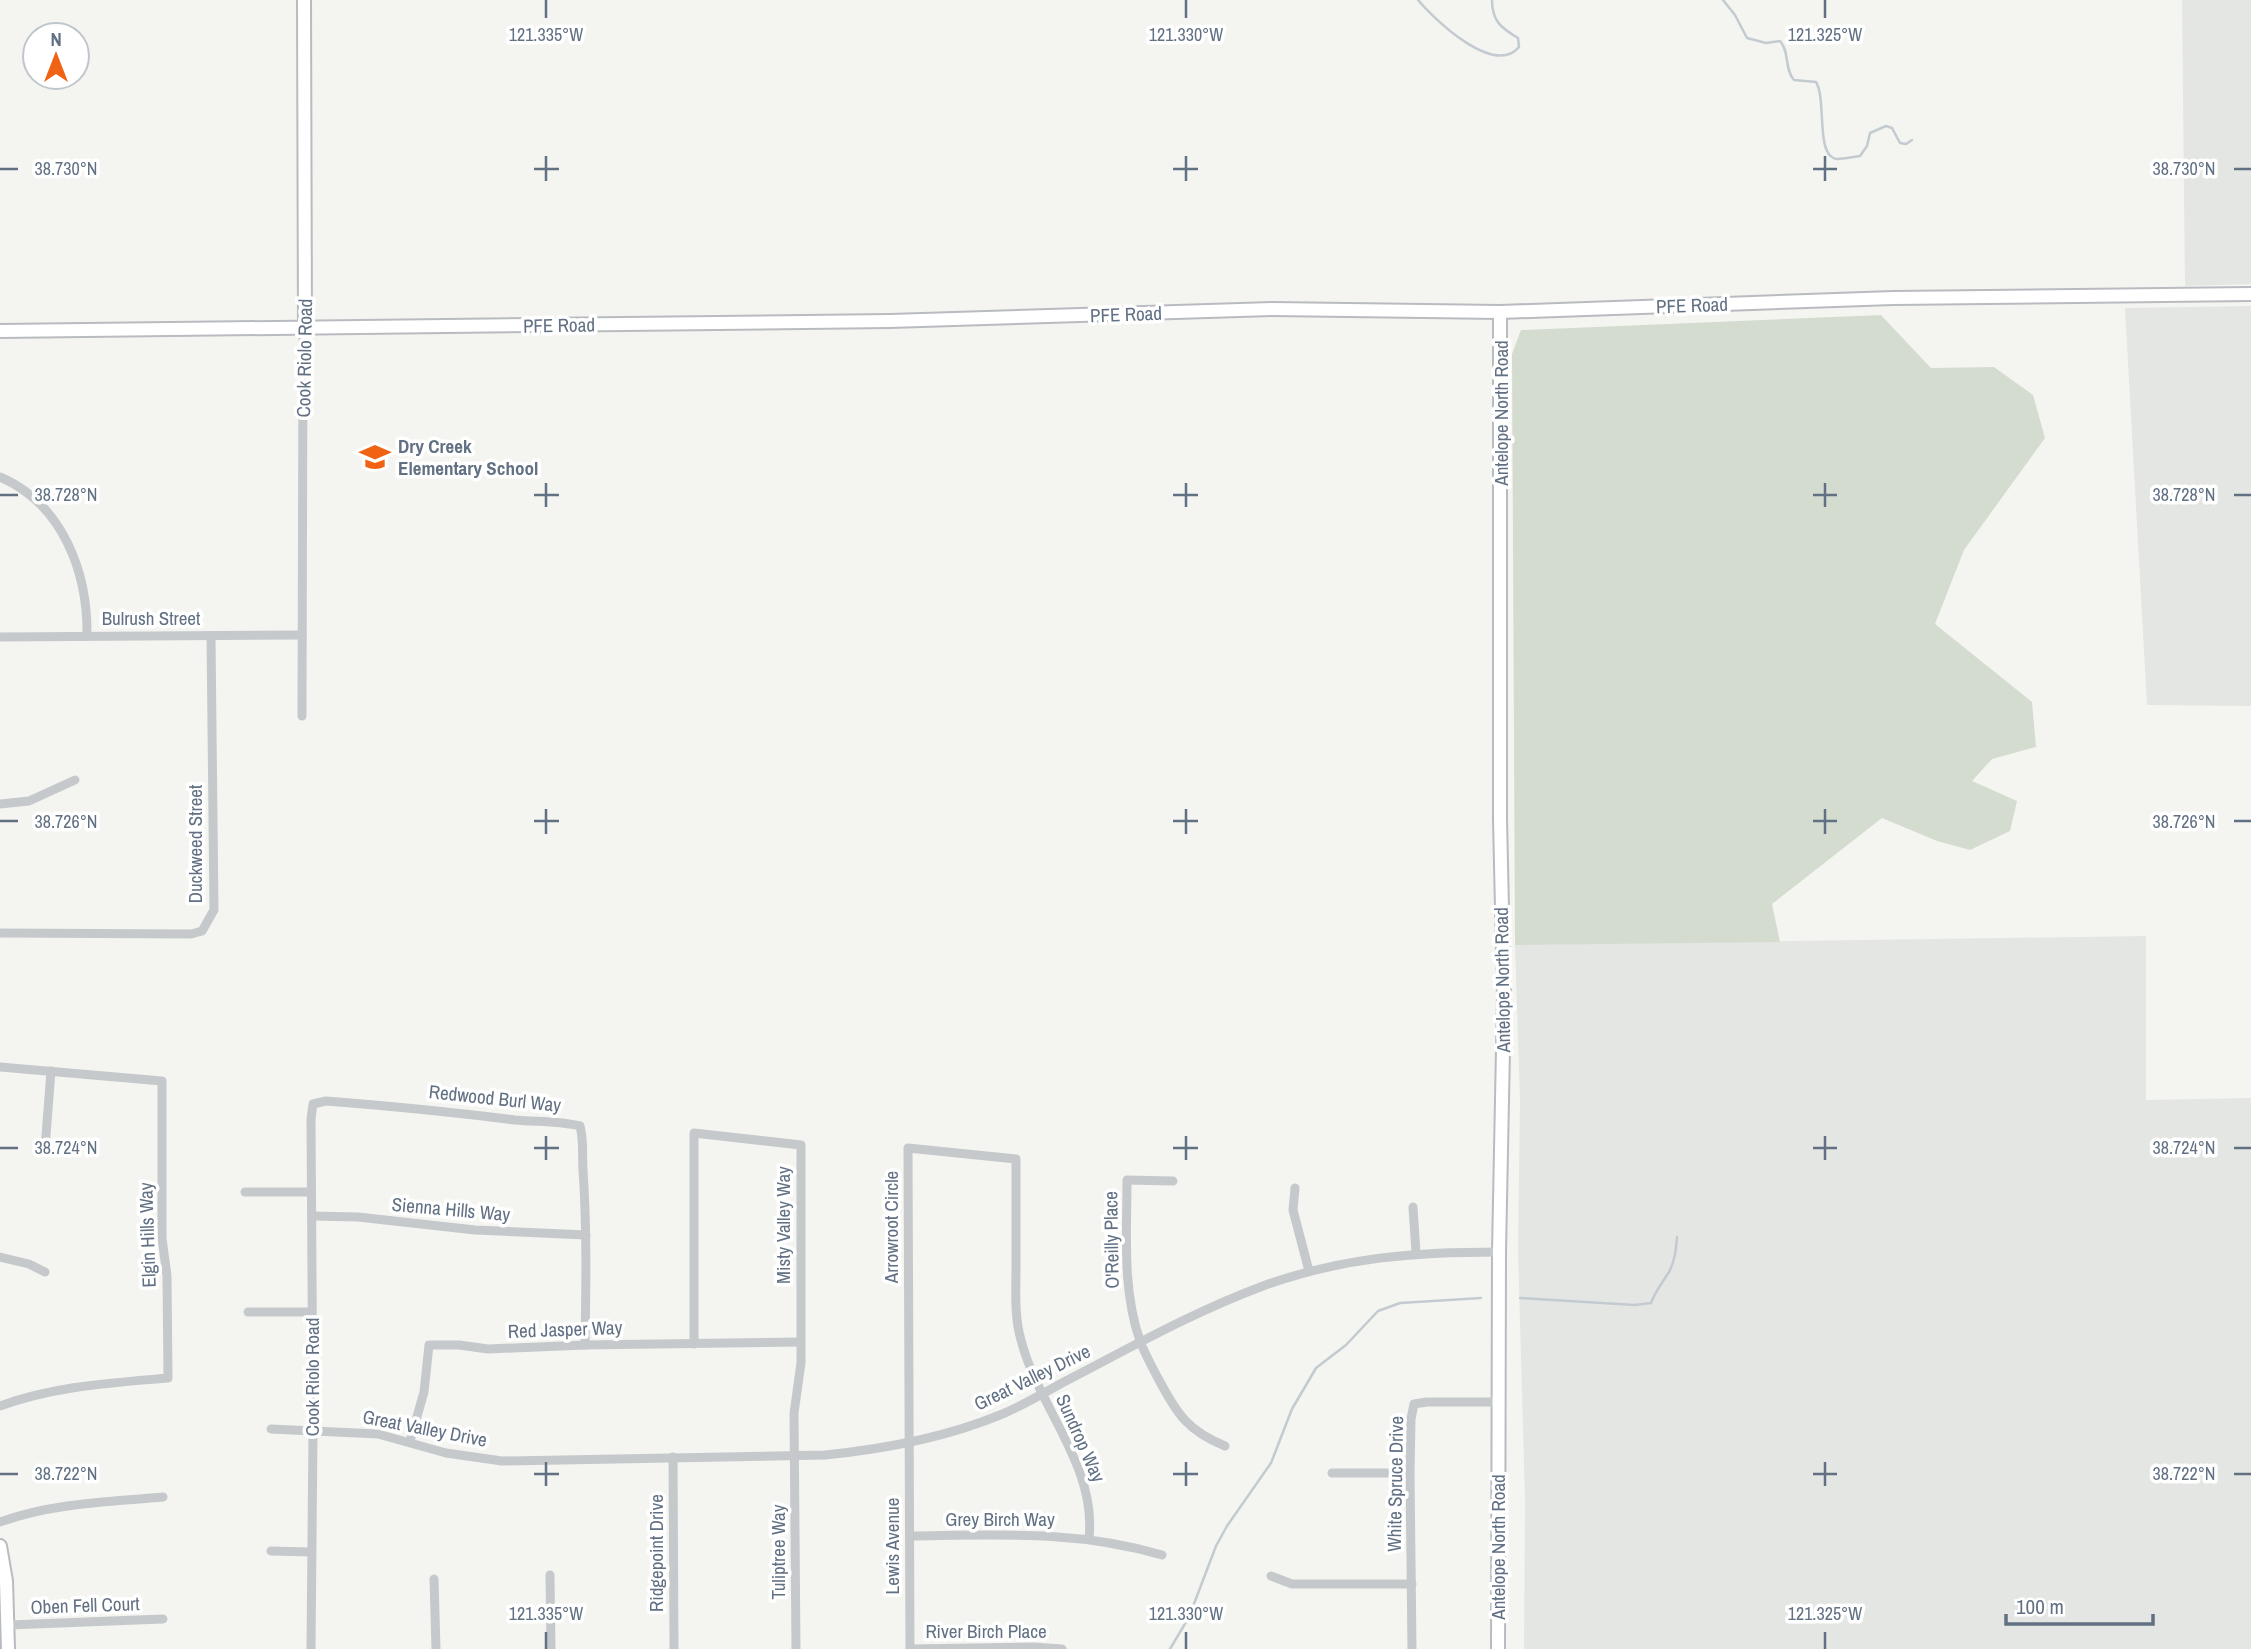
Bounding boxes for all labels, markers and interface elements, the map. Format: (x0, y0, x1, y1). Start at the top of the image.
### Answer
north arrow (21, 21, 91, 91)
text: 121.335°W (509, 22, 583, 47)
text: 121.330°W (1149, 22, 1223, 47)
text: 121.325°W (1788, 22, 1862, 47)
text: N (50, 26, 62, 52)
text: 38.730°N (35, 156, 98, 181)
text: 38.730°N (2153, 156, 2216, 181)
street label: PFE Road (1656, 291, 1728, 319)
street label: Cook Riolo Road (290, 298, 318, 418)
street label: PFE Road (1090, 300, 1162, 328)
street label: PFE Road (523, 311, 595, 339)
street label: Antelope North Road (1488, 340, 1514, 487)
place label: Dry Creek Elementary School (398, 433, 538, 481)
school or university icon: Dry Creek Elementary School (358, 440, 392, 474)
text: 38.728°N (35, 482, 98, 507)
text: 38.728°N (2153, 482, 2216, 507)
street label: Bulrush Street (102, 605, 201, 631)
street label: Duckweed Street (182, 784, 208, 903)
text: 38.726°N (35, 809, 98, 834)
text: 38.726°N (2153, 809, 2216, 834)
street label: Antelope North Road (1488, 907, 1516, 1054)
street label: Redwood Burl Way (428, 1078, 563, 1118)
text: 38.724°N (35, 1135, 98, 1160)
text: 38.724°N (2153, 1135, 2216, 1160)
street label: Misty Valley Way (770, 1166, 796, 1284)
street label: Arrowroot Circle (878, 1171, 904, 1284)
street label: Elgin Hills Way (132, 1182, 162, 1288)
street label: Sienna Hills Way (391, 1191, 512, 1227)
street label: O'Reilly Place (1097, 1191, 1125, 1289)
street label: Red Jasper Way (507, 1314, 623, 1344)
street label: Cook Riolo Road (299, 1318, 325, 1436)
street label: Great Valley Drive (970, 1338, 1094, 1416)
street label: Sundrop Way (1050, 1390, 1112, 1486)
street label: Great Valley Drive (361, 1403, 489, 1453)
street label: White Spruce Drive (1381, 1416, 1409, 1552)
text: 38.722°N (35, 1461, 98, 1486)
text: 38.722°N (2153, 1461, 2216, 1486)
street label: Antelope North Road (1485, 1474, 1511, 1621)
street label: Ridgepoint Drive (643, 1494, 669, 1612)
street label: Lewis Avenue (879, 1498, 905, 1594)
street label: Tuliptree Way (765, 1504, 791, 1600)
street label: Grey Birch Way (945, 1506, 1055, 1532)
scale bar (2006, 1582, 2153, 1626)
street label: Oben Fell Court (30, 1590, 141, 1620)
text: 100 m (2016, 1592, 2064, 1621)
text: 121.335°W (509, 1601, 583, 1626)
text: 121.330°W (1149, 1601, 1223, 1626)
text: 121.325°W (1788, 1601, 1862, 1626)
street label: River Birch Place (925, 1618, 1047, 1644)

